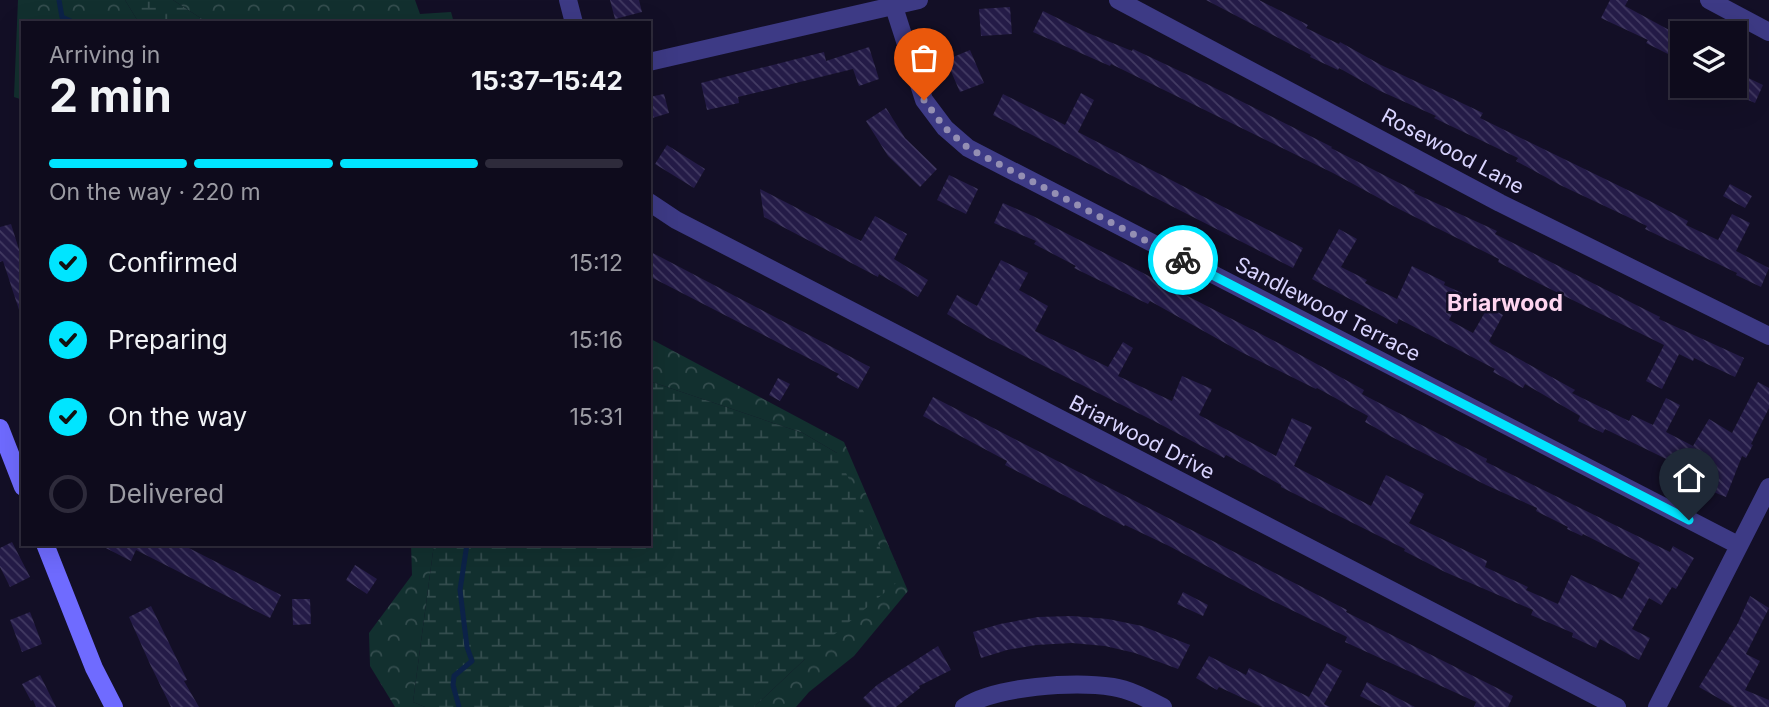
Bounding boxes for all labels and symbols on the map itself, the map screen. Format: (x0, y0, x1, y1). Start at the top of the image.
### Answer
pin (894, 28, 954, 100)
street label: Rosewood Lane (1377, 103, 1529, 199)
courier (1148, 225, 1218, 295)
street label: Sandlewood Terrace (1231, 251, 1425, 367)
district label: Briarwood (1447, 289, 1563, 317)
street label: Briarwood Drive (1065, 390, 1219, 484)
pin (1659, 448, 1719, 520)

